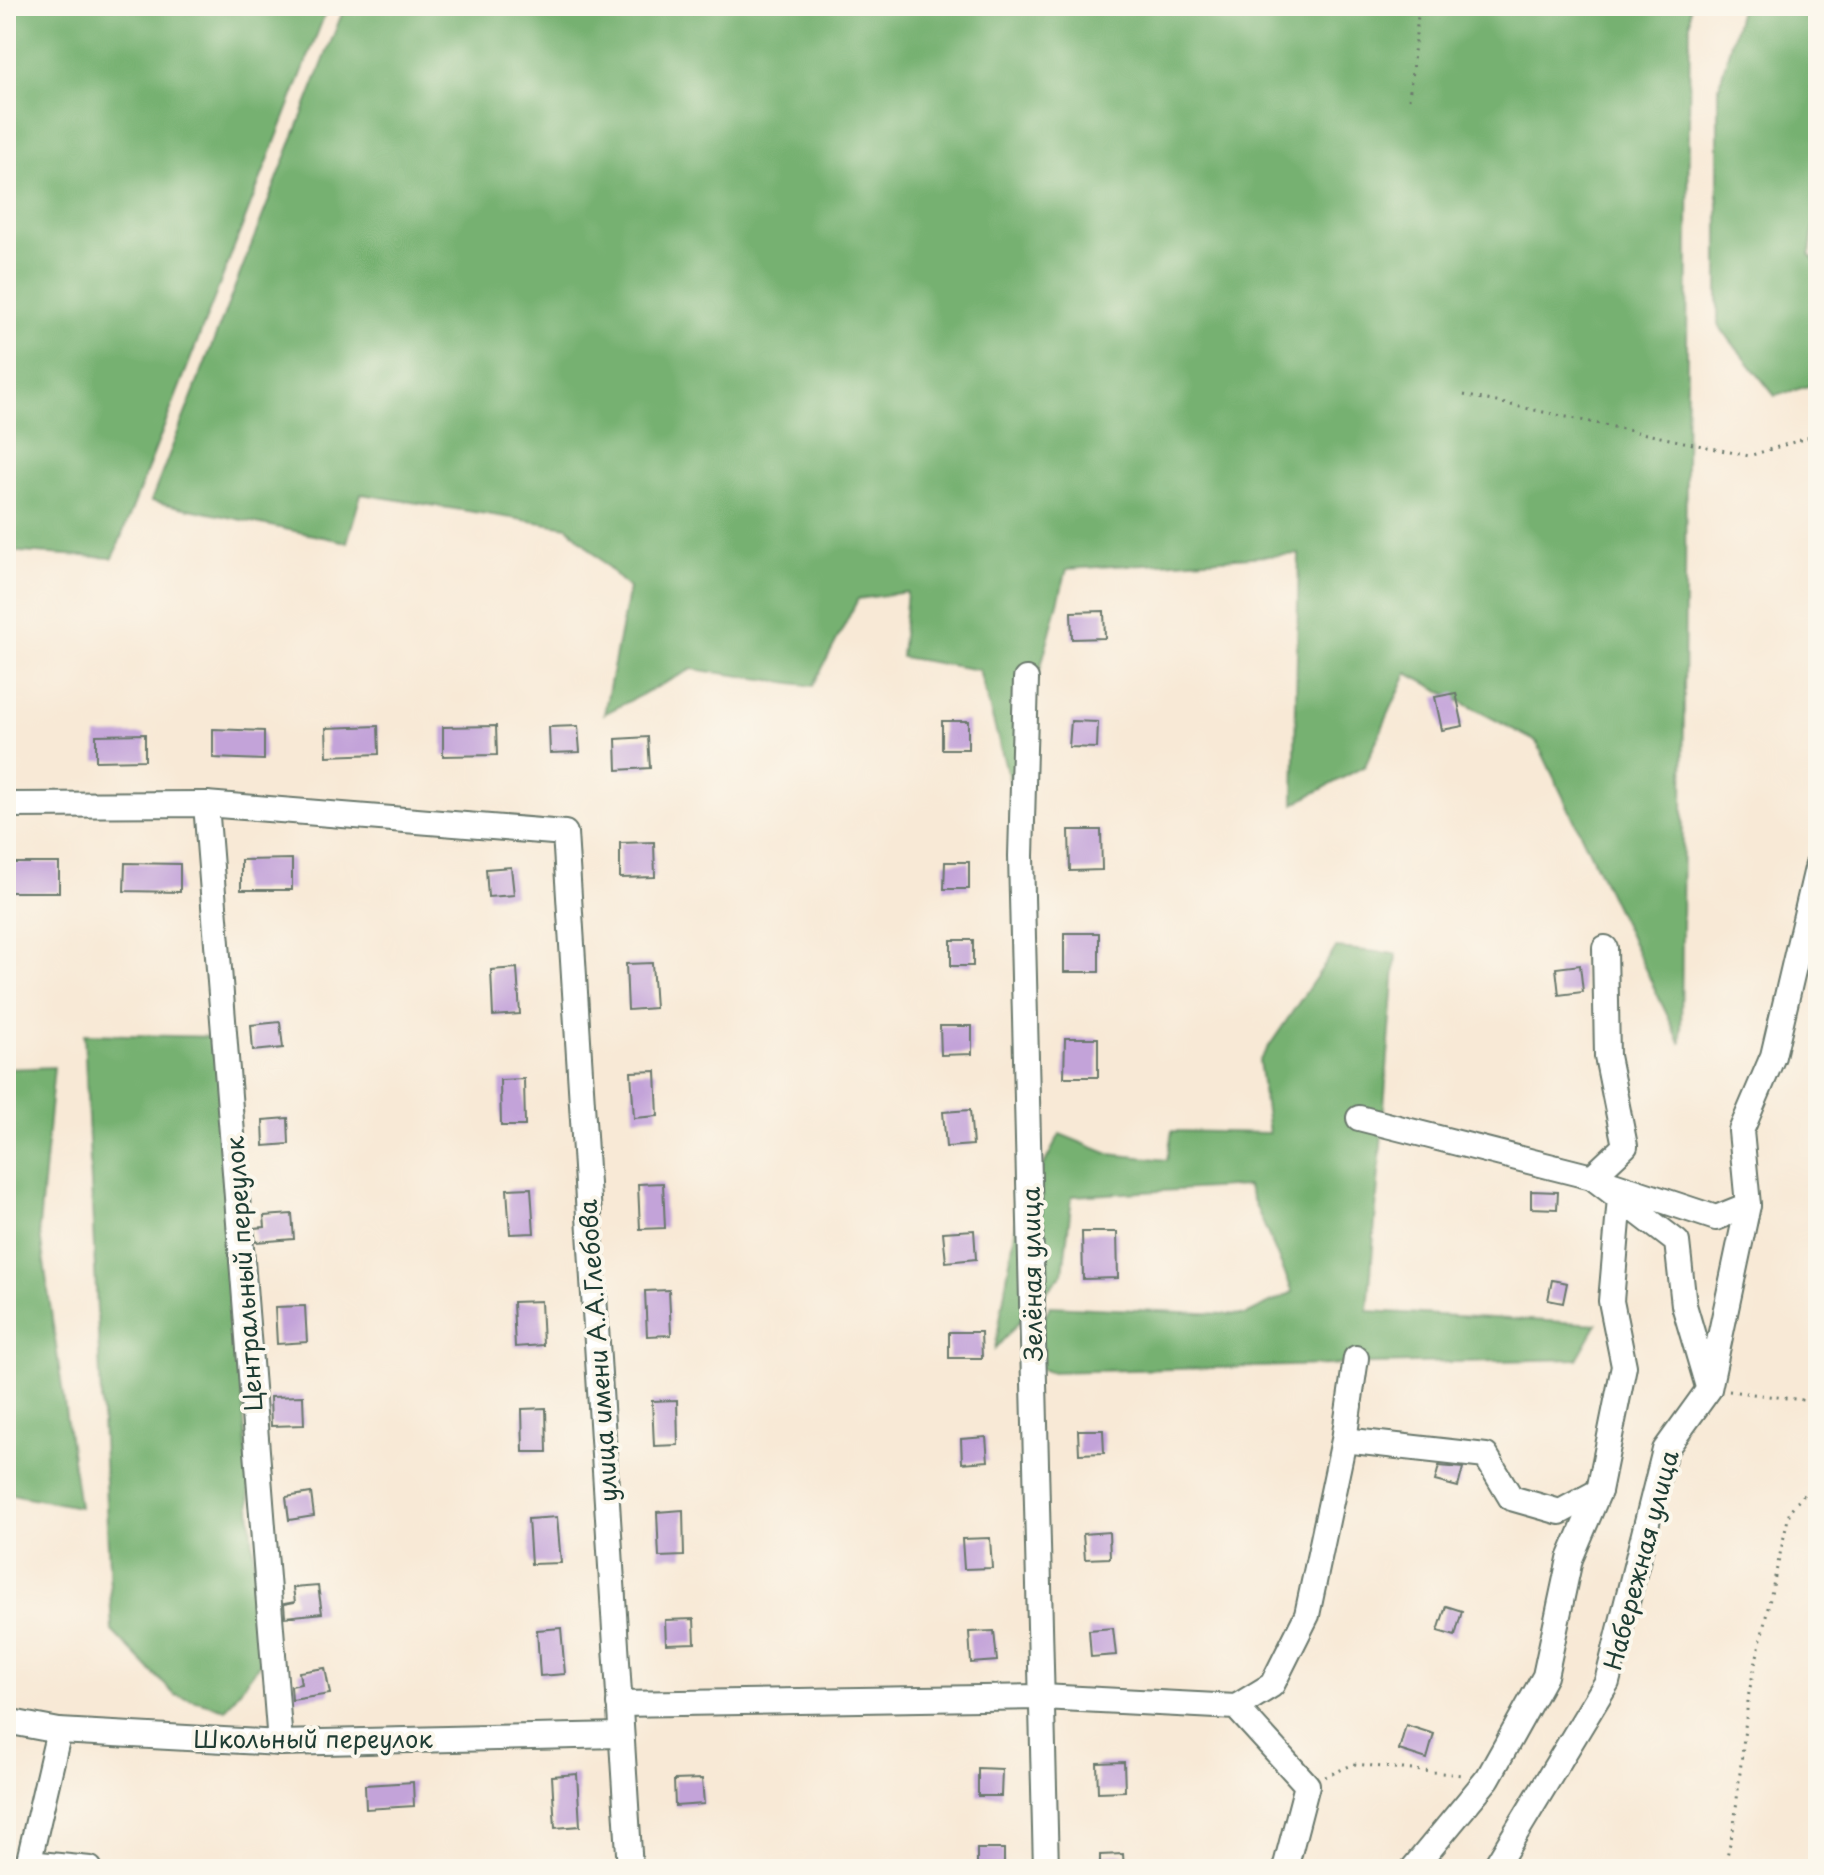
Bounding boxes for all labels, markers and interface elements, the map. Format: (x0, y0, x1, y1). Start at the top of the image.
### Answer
street label: Центральный переулок (215, 1135, 271, 1413)
street label: Зелёная улица (1011, 1187, 1051, 1361)
street label: улица имени А.А.Глебова (568, 1198, 626, 1503)
street label: Набережная улица (1593, 1446, 1687, 1674)
street label: Школьный переулок (193, 1720, 433, 1756)

